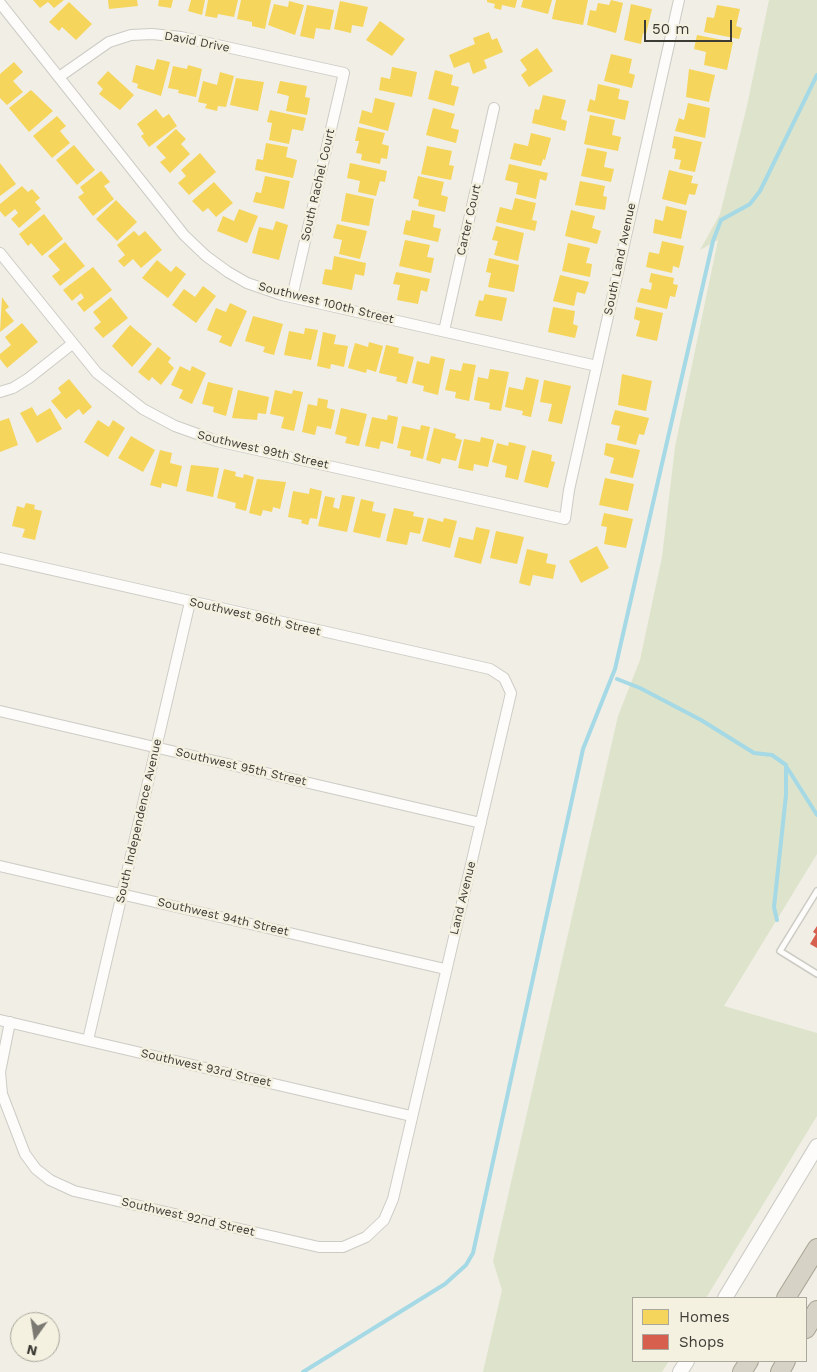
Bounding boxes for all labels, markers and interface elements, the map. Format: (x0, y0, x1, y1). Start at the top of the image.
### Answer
scale bar (647, 10, 734, 42)
text: 50 m (652, 20, 689, 38)
street label: David Drive (163, 29, 231, 55)
street label: South Rachel Court (298, 127, 338, 243)
street label: Carter Court (454, 183, 484, 257)
street label: South Land Avenue (601, 202, 639, 316)
street label: Southwest 100th Street (257, 279, 395, 327)
street label: Southwest 99th Street (196, 428, 330, 472)
street label: Southwest 96th Street (188, 595, 322, 639)
street label: South Independence Avenue (113, 737, 165, 905)
street label: Southwest 95th Street (174, 745, 308, 789)
street label: Land Avenue (447, 860, 479, 936)
street label: Southwest 94th Street (156, 895, 290, 939)
street label: Southwest 93rd Street (139, 1046, 273, 1090)
street label: Southwest 92nd Street (120, 1195, 256, 1239)
legend (632, 1297, 807, 1362)
text: Homes (679, 1308, 730, 1326)
north arrow (10, 1312, 60, 1362)
text: Shops (679, 1333, 724, 1351)
text: N (25, 1342, 39, 1360)

